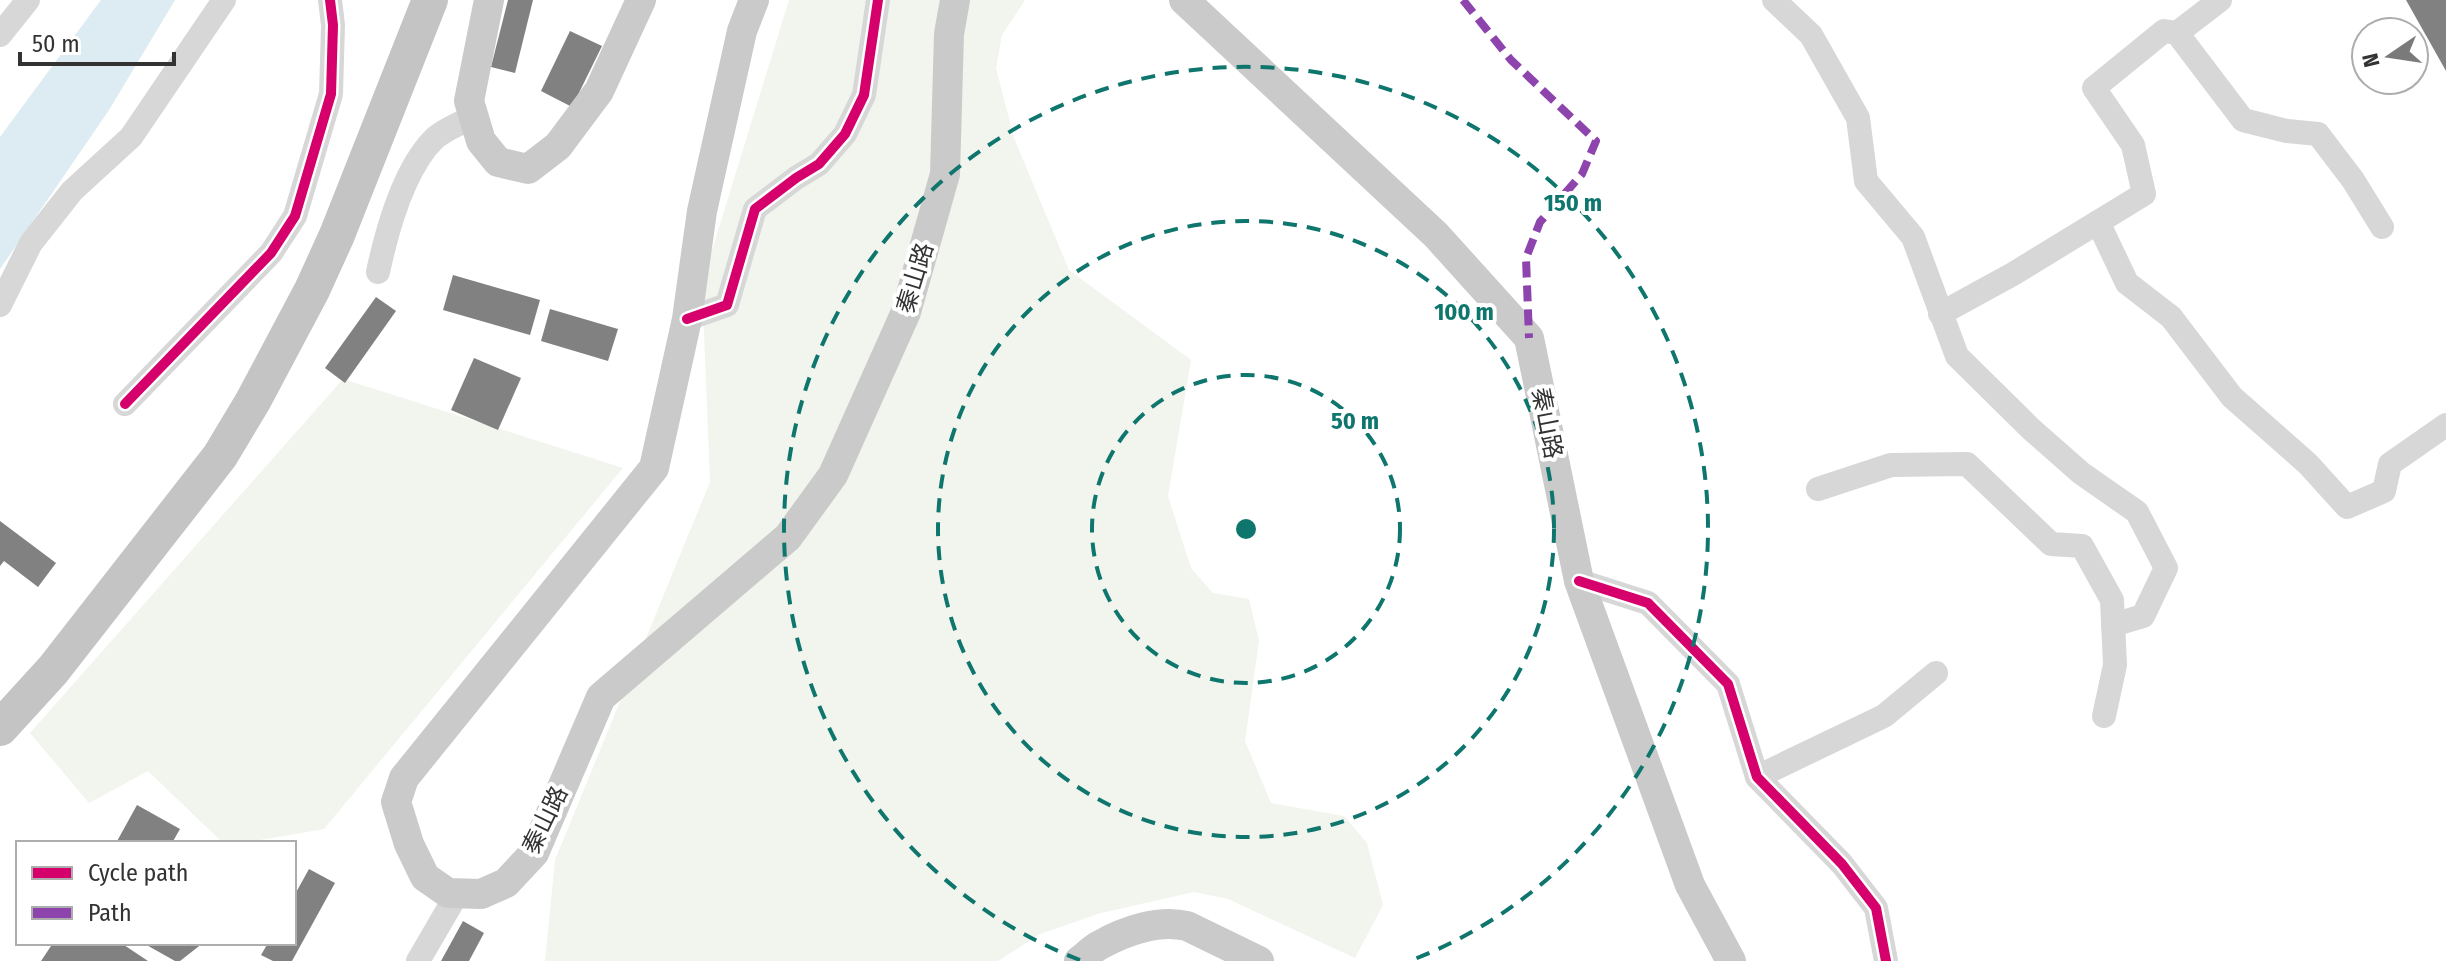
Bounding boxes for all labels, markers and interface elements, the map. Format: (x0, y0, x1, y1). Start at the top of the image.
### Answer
scale bar (20, 16, 174, 66)
north arrow (2350, 16, 2430, 96)
text: 50 m (32, 30, 80, 58)
text: N (2356, 51, 2386, 70)
text: 150 m (1544, 189, 1602, 217)
street label: 秦山路 (891, 239, 939, 317)
text: 100 m (1434, 298, 1494, 326)
street label: 秦山路 (1526, 385, 1568, 461)
text: 50 m (1331, 407, 1379, 435)
centre of rings (1232, 515, 1260, 543)
street label: 秦山路 (517, 782, 573, 858)
legend (16, 841, 296, 945)
text: Cycle path (88, 859, 188, 887)
text: Path (88, 899, 132, 927)

